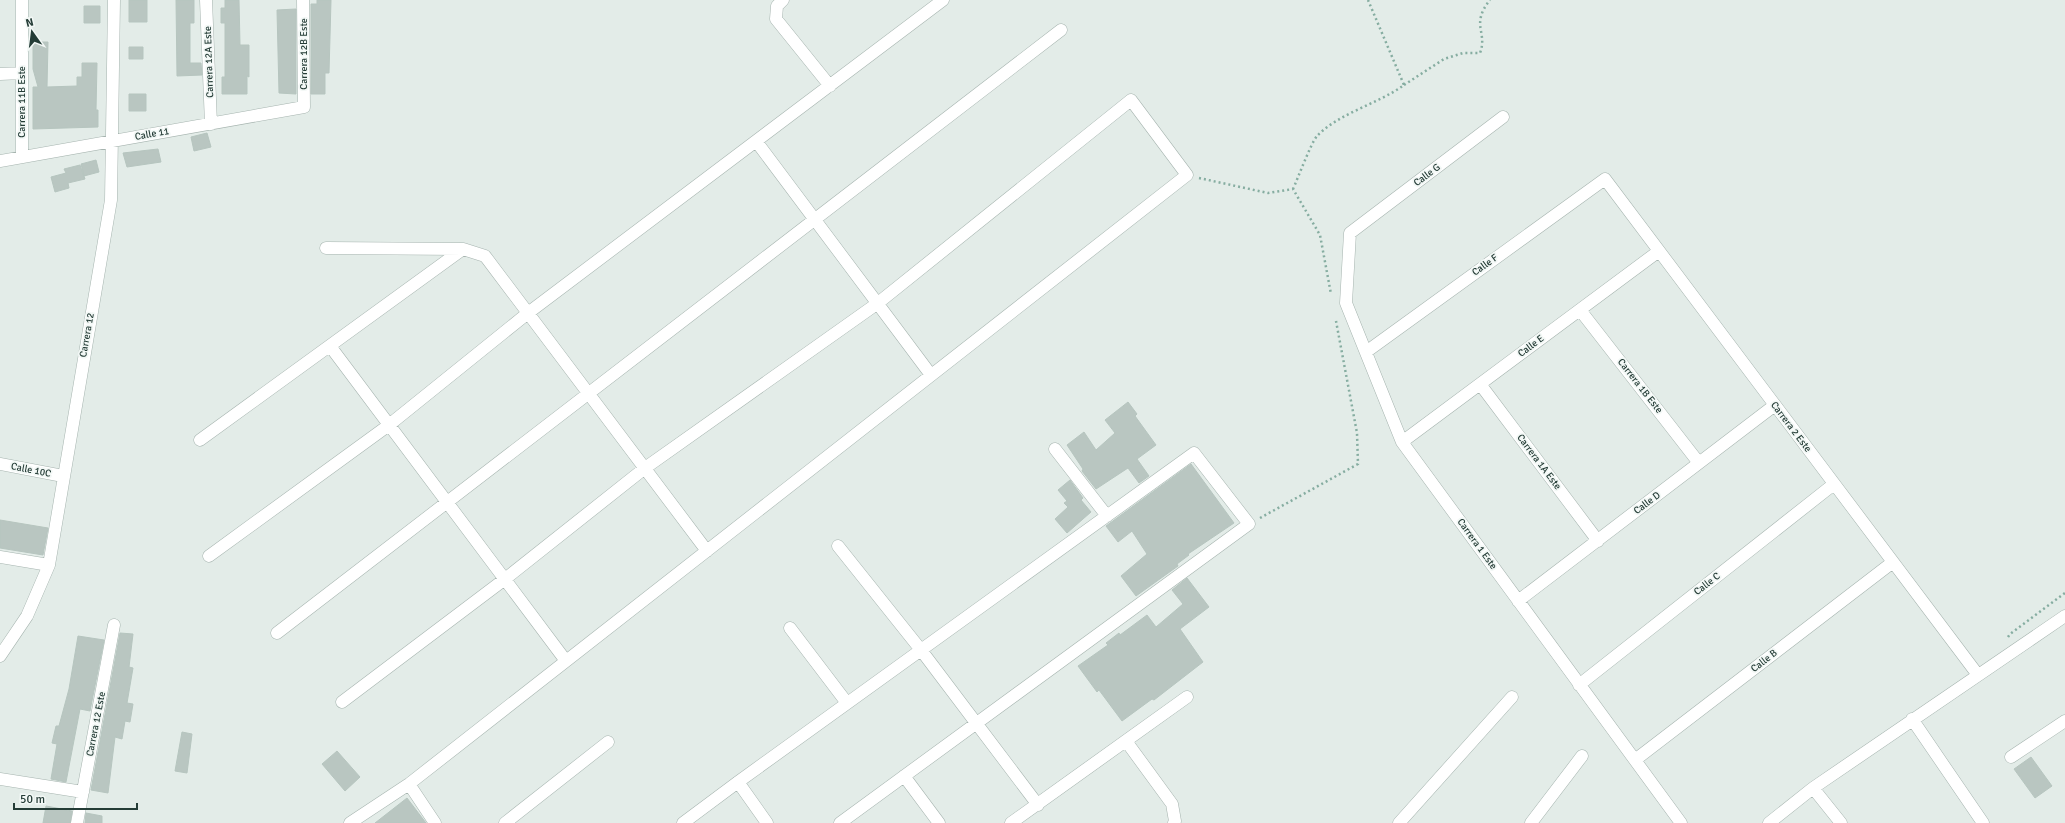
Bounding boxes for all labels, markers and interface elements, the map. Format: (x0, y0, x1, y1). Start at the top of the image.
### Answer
north arrow (12, 12, 52, 52)
text: N (24, 16, 35, 30)
street label: Carrera 12B Este (298, 18, 310, 90)
street label: Carrera 12A Este (202, 26, 216, 98)
street label: Carrera 11B Este (16, 66, 28, 138)
street label: Calle 11 (134, 125, 170, 143)
street label: Calle G (1411, 161, 1443, 189)
street label: Calle F (1470, 252, 1500, 278)
street label: Carrera 12 (77, 312, 97, 358)
street label: Calle E (1516, 332, 1547, 360)
street label: Carrera 1B Este (1615, 356, 1665, 416)
street label: Carrera 2 Este (1768, 399, 1814, 455)
street label: Carrera 1A Este (1514, 432, 1564, 492)
street label: Calle 10C (10, 460, 52, 480)
street label: Calle D (1631, 489, 1663, 517)
street label: Carrera 1 Este (1454, 516, 1500, 572)
street label: Calle C (1692, 570, 1722, 598)
street label: Calle B (1748, 647, 1780, 675)
street label: Carrera 12 Este (84, 691, 108, 757)
scale bar (14, 785, 137, 811)
text: 50 m (20, 792, 45, 807)

